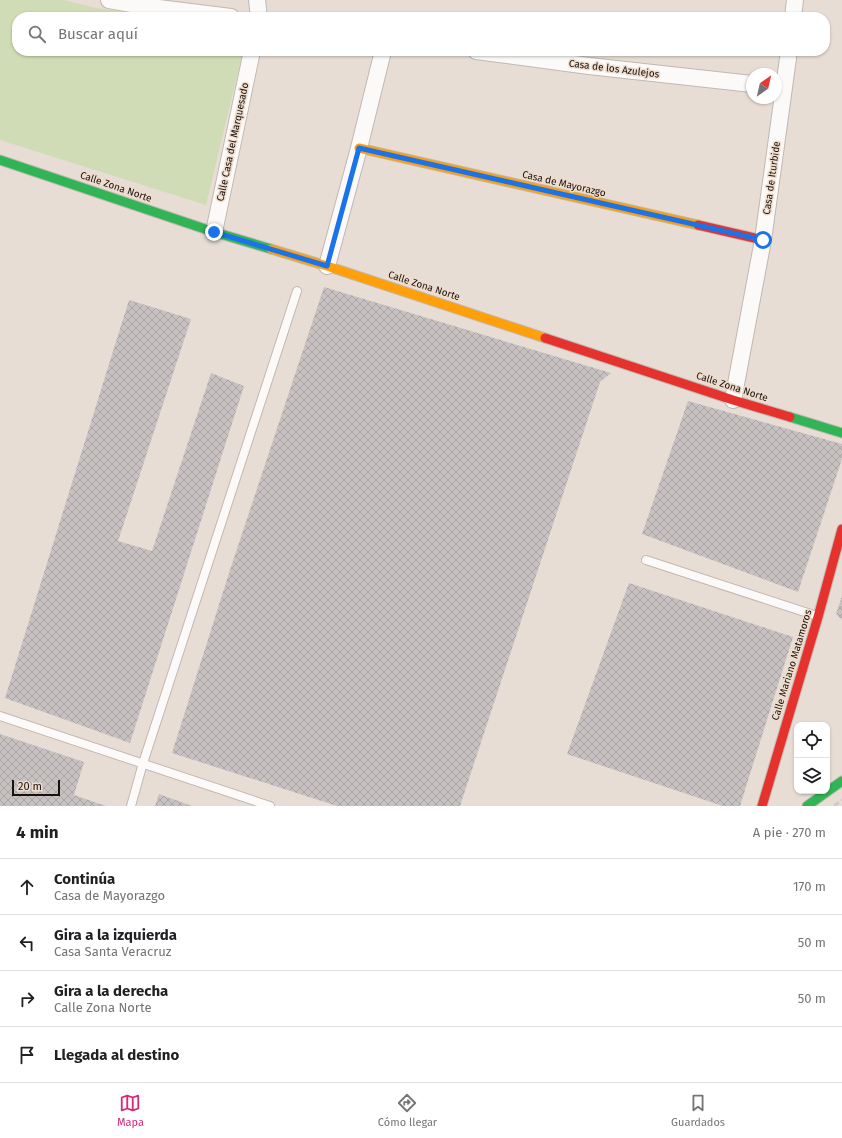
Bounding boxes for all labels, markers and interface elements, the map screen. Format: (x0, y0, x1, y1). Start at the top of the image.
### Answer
search box (12, 12, 830, 56)
icon: search (26, 23, 48, 45)
text: Buscar aquí (58, 25, 138, 43)
street label: Casa de los Azulejos (568, 57, 660, 81)
north arrow (746, 68, 782, 104)
street label: Calle Casa del Marquesado (215, 81, 251, 202)
street label: Casa de Iturbide (761, 141, 783, 215)
street label: Calle Zona Norte (79, 169, 153, 205)
street label: Casa de Mayorazgo (521, 169, 607, 199)
route end (205, 223, 223, 241)
route start (754, 231, 772, 249)
street label: Calle Zona Norte (386, 269, 462, 303)
street label: Calle Zona Norte (694, 370, 770, 404)
street label: Calle Mariano Matamoros (769, 608, 815, 722)
map controls (794, 722, 830, 794)
button: locate (794, 722, 830, 758)
button: layers (794, 758, 830, 794)
scale bar (12, 778, 60, 797)
text: 20 m (18, 780, 42, 793)
text: 4 min (16, 822, 59, 843)
text: A pie · 270 m (753, 825, 826, 840)
text: Continúa (54, 870, 115, 888)
icon: ahead (16, 876, 38, 898)
text: 170 m (793, 879, 826, 894)
text: Casa de Mayorazgo (54, 888, 165, 903)
text: Gira a la izquierda (54, 926, 177, 944)
icon: left (16, 932, 38, 954)
text: 50 m (798, 935, 826, 950)
text: Casa Santa Veracruz (54, 944, 172, 959)
text: Gira a la derecha (54, 982, 168, 1000)
icon: right (16, 988, 38, 1010)
text: 50 m (798, 991, 826, 1006)
text: Calle Zona Norte (54, 1000, 151, 1015)
icon: arrive (16, 1044, 38, 1066)
text: Llegada al destino (54, 1046, 179, 1064)
tab: Mapa (117, 1092, 144, 1129)
tab: Cómo llegar (378, 1092, 437, 1129)
tab: Guardados (671, 1092, 725, 1129)

